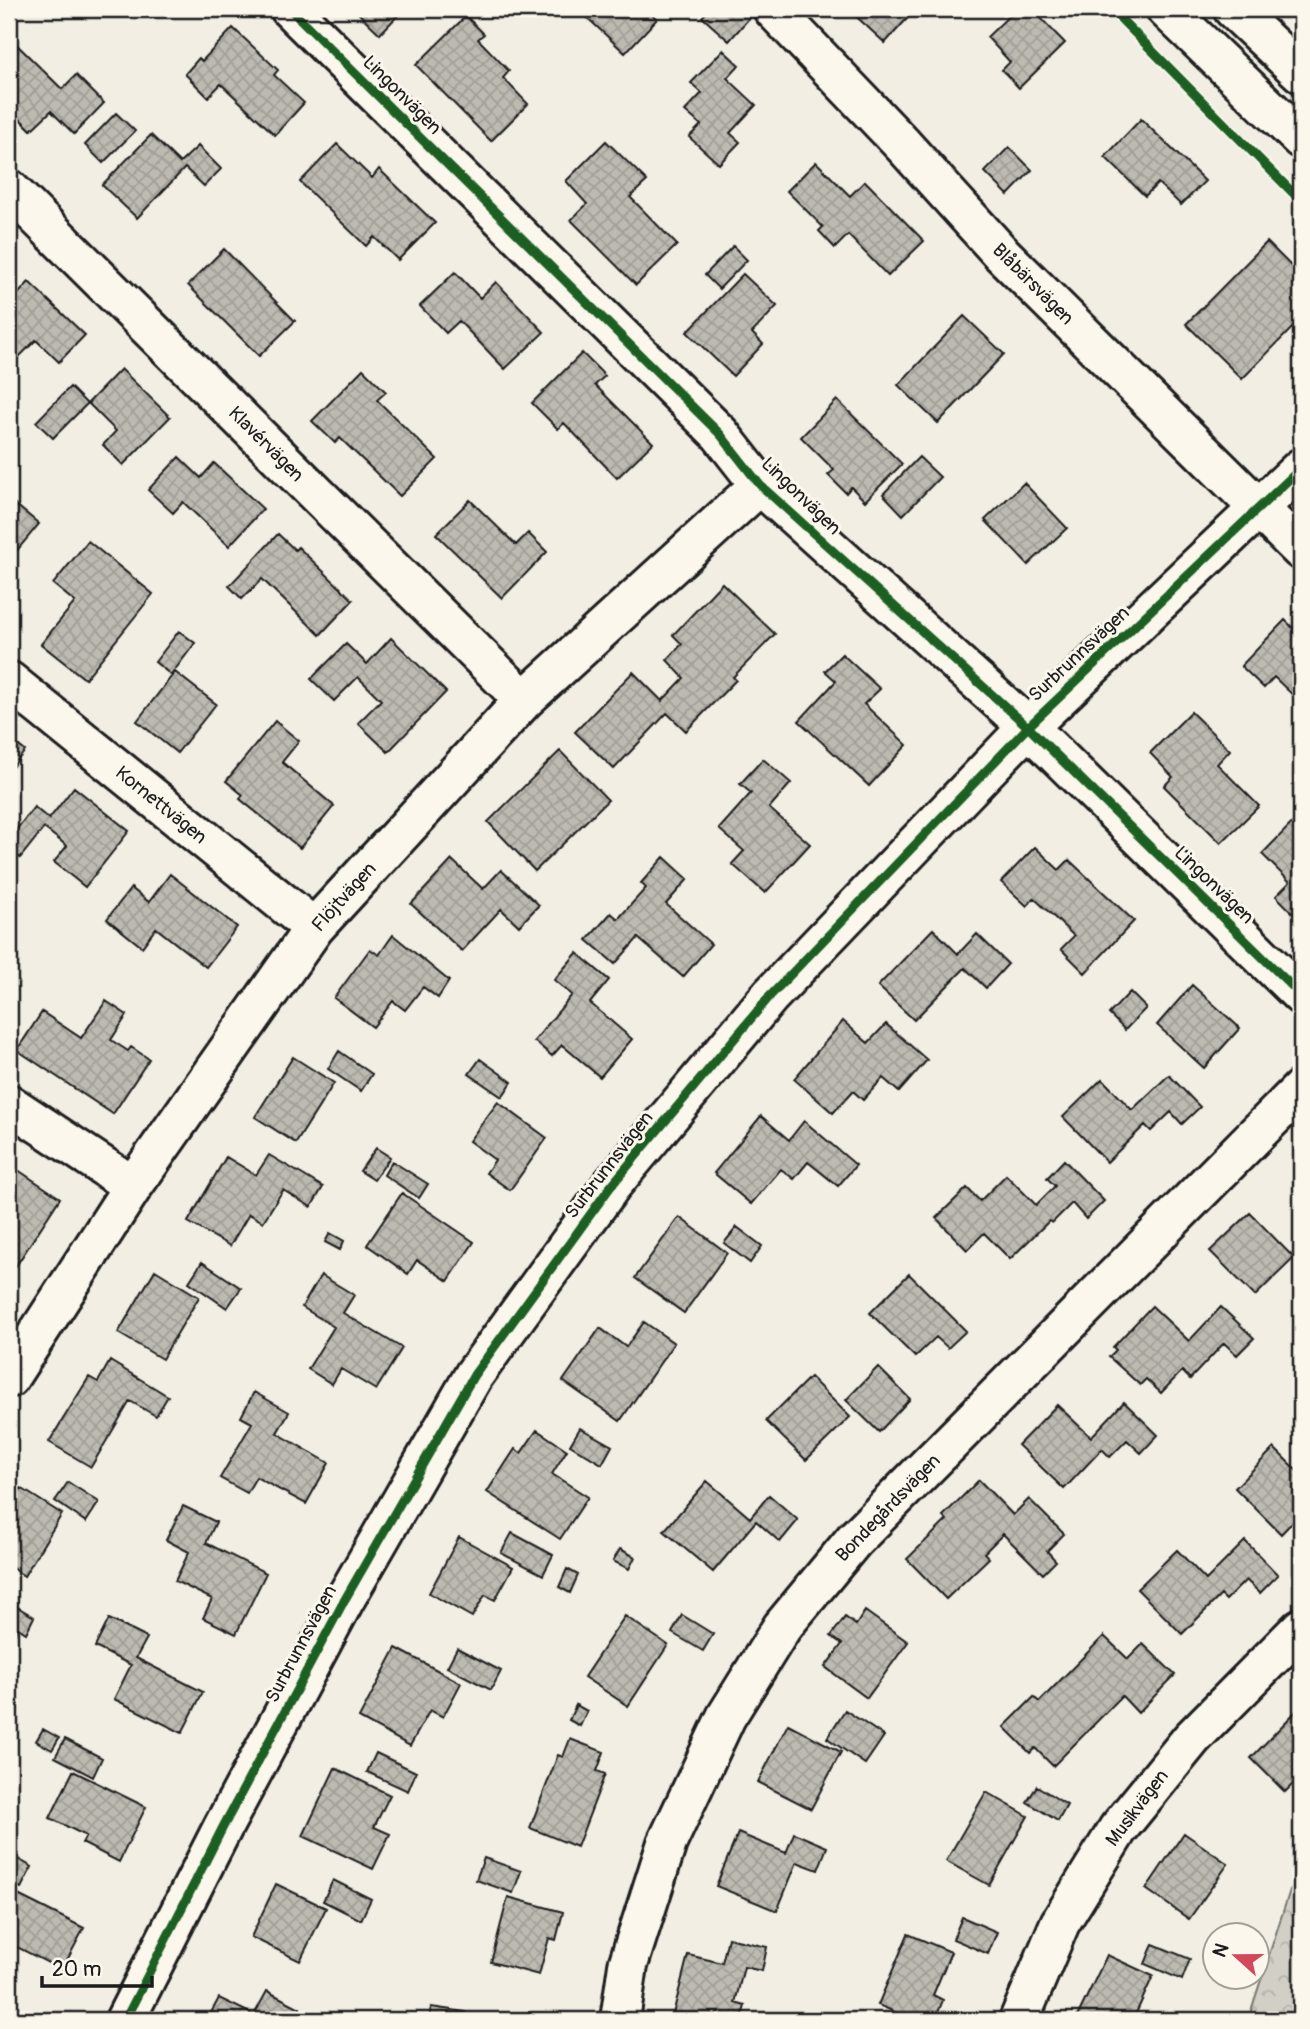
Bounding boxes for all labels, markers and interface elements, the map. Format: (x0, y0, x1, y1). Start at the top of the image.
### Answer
street label: Lingonvägen (357, 50, 447, 140)
street label: Blåbärsvägen (987, 238, 1079, 330)
street label: Klavérvägen (223, 401, 309, 487)
street label: Lingonvägen (756, 452, 846, 540)
street label: Surbrunnsvägen (1023, 601, 1135, 707)
street label: Kornettvägen (110, 761, 212, 849)
street label: Lingonvägen (1169, 841, 1259, 929)
street label: Flöjtvägen (307, 857, 381, 937)
street label: Surbrunnsvägen (560, 1107, 658, 1223)
street label: Bondegårdsvägen (830, 1449, 946, 1567)
street label: Surbrunnsvägen (260, 1581, 342, 1707)
street label: Musikvägen (1100, 1765, 1174, 1851)
north arrow (1202, 1920, 1272, 1990)
text: N (1208, 1940, 1235, 1961)
scale bar (42, 1945, 152, 1989)
text: 20 m (52, 1956, 101, 1983)

